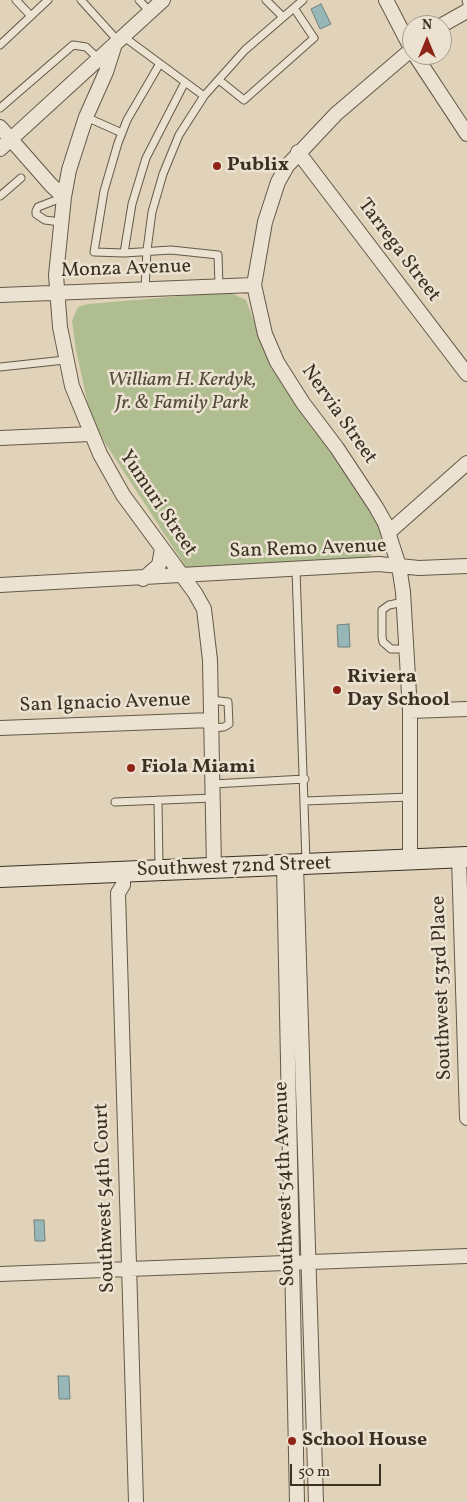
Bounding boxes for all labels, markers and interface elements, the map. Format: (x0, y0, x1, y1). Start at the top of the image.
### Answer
north arrow (402, 15, 452, 65)
text: N (422, 16, 432, 35)
place label: Publix (227, 154, 289, 178)
marker: Publix (211, 160, 223, 172)
street label: Tarrega Street (351, 195, 445, 307)
street label: Monza Avenue (61, 256, 191, 284)
street label: Nervia Street (295, 361, 381, 469)
park label: William H. Kerdyk, Jr. & Family Park (108, 369, 256, 416)
street label: Yumuri Street (113, 446, 201, 562)
street label: San Remo Avenue (229, 535, 387, 565)
place label: Riviera Day School (347, 666, 450, 713)
marker: Riviera Day School (331, 684, 343, 696)
street label: San Ignacio Avenue (19, 689, 191, 719)
place label: Fiola Miami (141, 756, 256, 780)
marker: Fiola Miami (125, 762, 137, 774)
street label: Southwest 72nd Street (136, 853, 332, 883)
street label: Southwest 53rd Place (428, 895, 458, 1081)
street label: Southwest 54th Avenue (270, 1081, 302, 1287)
street label: Southwest 54th Court (91, 1102, 121, 1294)
place label: School House (302, 1429, 427, 1453)
marker: School House (286, 1435, 298, 1447)
scale bar (292, 1454, 383, 1486)
text: 50 m (298, 1462, 330, 1483)

